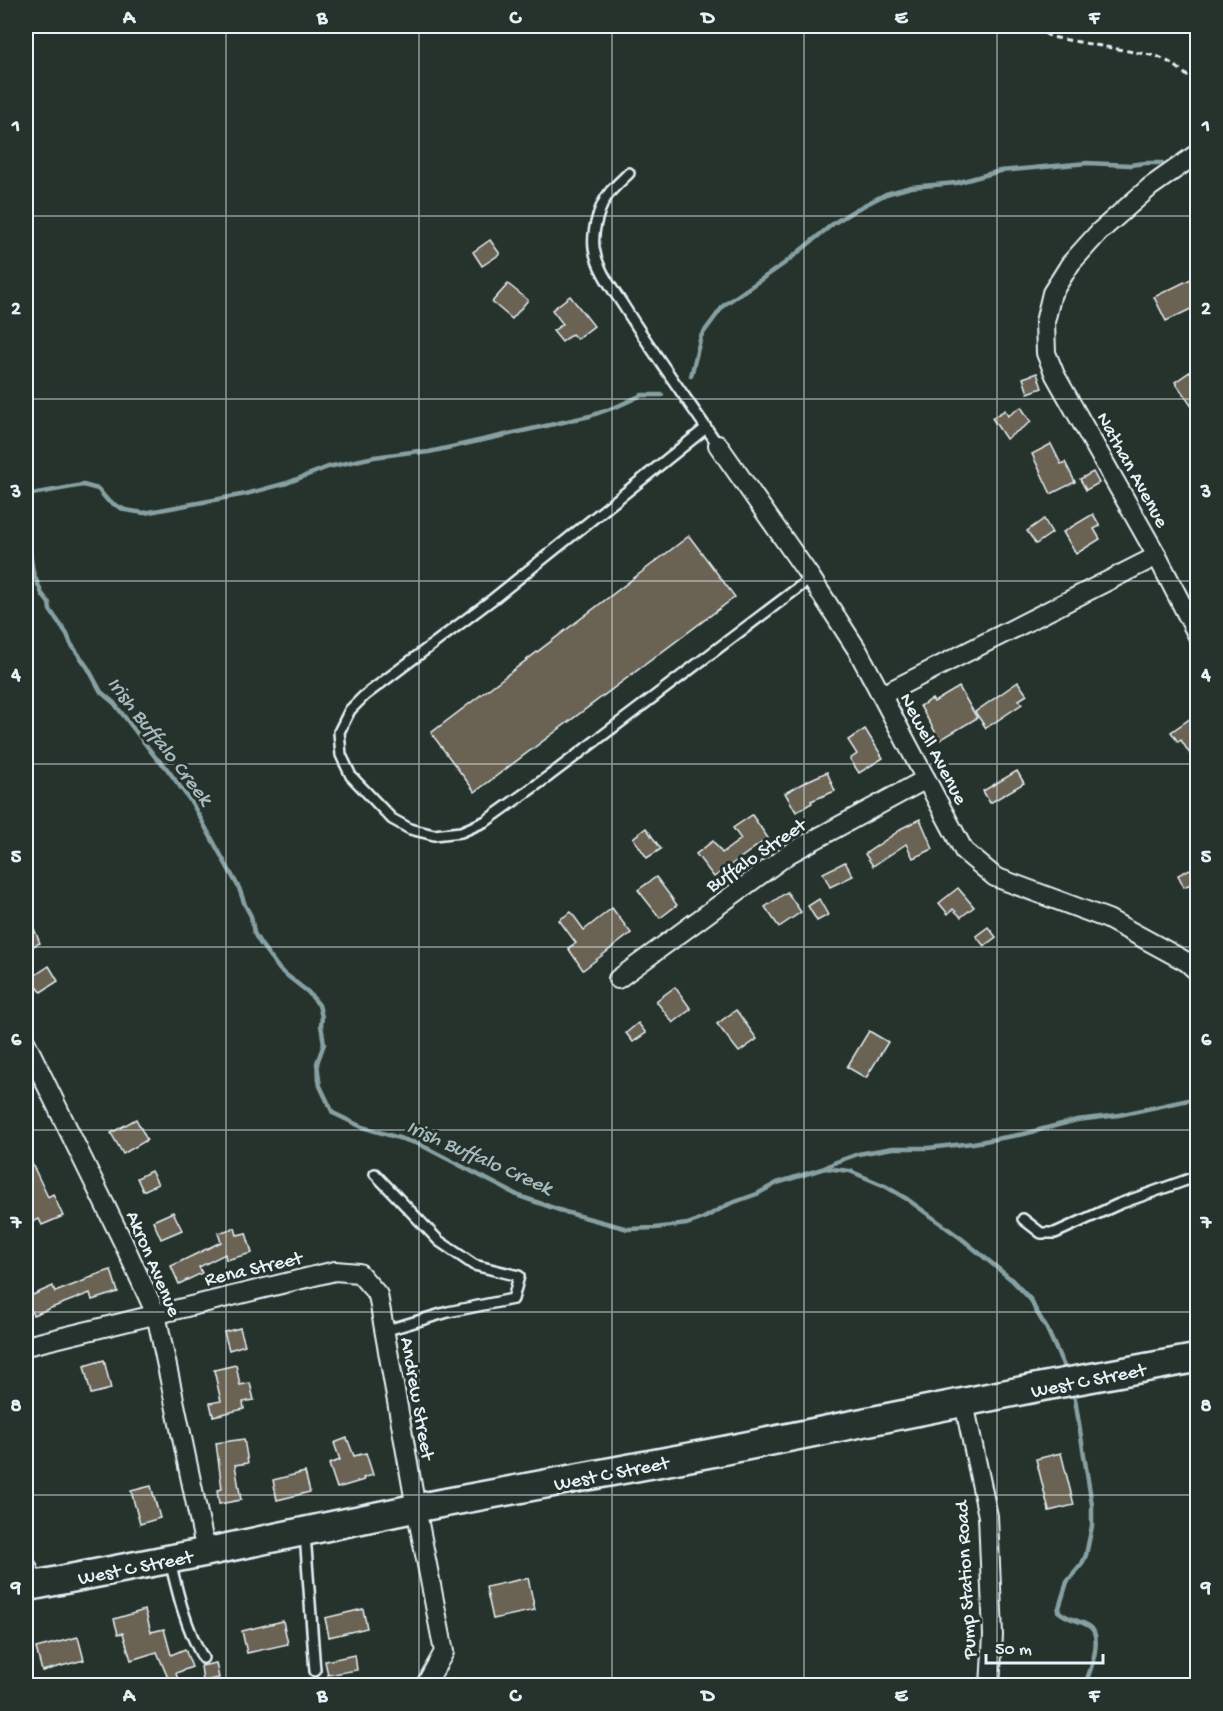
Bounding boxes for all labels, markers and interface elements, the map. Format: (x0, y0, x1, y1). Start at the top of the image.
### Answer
text: A (122, 8, 137, 31)
text: B (316, 8, 328, 31)
text: C (509, 8, 523, 31)
text: D (699, 8, 715, 31)
text: E (895, 8, 909, 31)
text: F (1088, 8, 1101, 31)
text: 1 (11, 116, 20, 139)
text: 1 (1201, 116, 1210, 139)
text: 2 (11, 299, 21, 322)
text: 2 (1201, 299, 1211, 322)
street label: Nathan Avenue (1090, 409, 1172, 533)
text: 3 (10, 482, 21, 505)
text: 3 (1200, 482, 1211, 505)
text: 4 (10, 665, 21, 688)
text: 4 (1200, 665, 1211, 688)
water label: Irish Buffalo Creek (100, 673, 218, 814)
street label: Newell Avenue (893, 690, 971, 810)
street label: Buffalo Street (702, 814, 813, 899)
text: 5 (11, 847, 22, 870)
text: 5 (1201, 847, 1212, 870)
text: 6 (11, 1030, 22, 1053)
text: 6 (1201, 1030, 1212, 1053)
water label: Irish Buffalo Creek (402, 1116, 558, 1204)
street label: Akron Avenue (119, 1208, 185, 1321)
text: 7 (10, 1213, 23, 1236)
text: 7 (1200, 1213, 1213, 1236)
street label: Rena Street (203, 1248, 307, 1293)
street label: Andrew Street (393, 1336, 438, 1463)
street label: West C Street (1029, 1360, 1150, 1405)
text: 8 (11, 1396, 22, 1419)
text: 8 (1201, 1396, 1212, 1419)
street label: West C Street (552, 1453, 673, 1498)
street label: Pump Station Road (952, 1498, 983, 1661)
street label: West C Street (76, 1547, 197, 1592)
text: 9 (10, 1578, 21, 1601)
text: 9 (1200, 1578, 1211, 1601)
scale bar (986, 1627, 1103, 1665)
text: 50 m (995, 1640, 1032, 1661)
text: A (122, 1686, 137, 1709)
text: B (316, 1686, 328, 1709)
text: C (509, 1686, 523, 1709)
text: D (699, 1686, 715, 1709)
text: E (895, 1686, 909, 1709)
text: F (1088, 1686, 1101, 1709)

